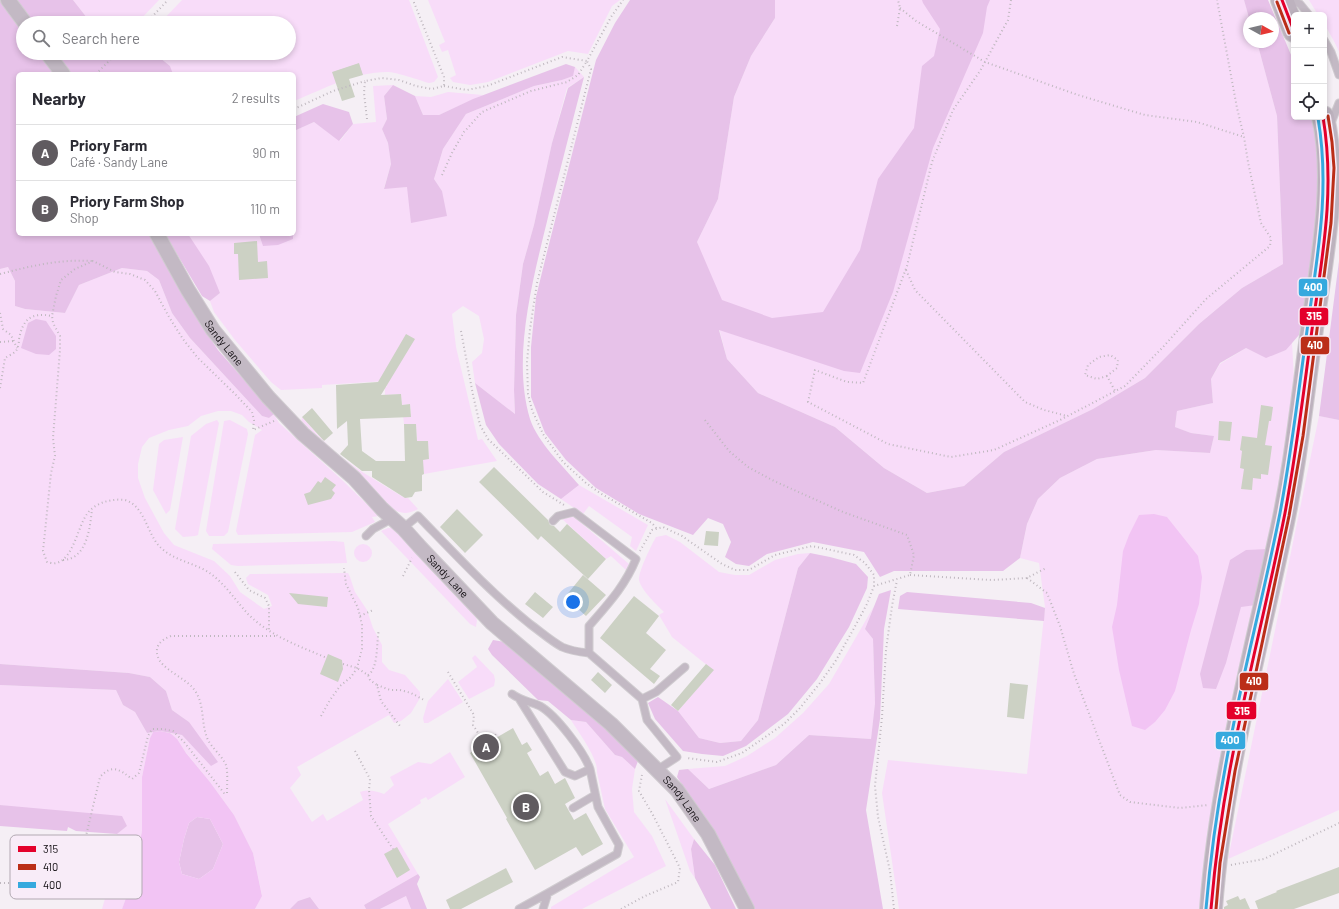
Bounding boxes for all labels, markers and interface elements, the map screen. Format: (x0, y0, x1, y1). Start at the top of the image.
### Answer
north arrow (1243, 12, 1279, 48)
map controls (1291, 12, 1327, 120)
button: + (1291, 12, 1327, 48)
search box (16, 16, 296, 60)
icon: search (30, 27, 52, 49)
text: Search here (62, 29, 140, 47)
button: − (1291, 48, 1327, 84)
button: locate (1291, 84, 1327, 120)
text: Nearby (32, 88, 86, 108)
text: 2 results (232, 90, 280, 106)
text: Priory Farm (70, 136, 147, 154)
text: A (41, 145, 49, 161)
text: 90 m (253, 145, 280, 161)
text: Café · Sandy Lane (70, 154, 168, 170)
text: Priory Farm Shop (70, 192, 184, 210)
text: B (41, 201, 49, 217)
text: 110 m (250, 201, 280, 217)
text: Shop (70, 210, 99, 226)
line badge: 400 (1298, 278, 1328, 297)
text: 400 (1303, 280, 1323, 293)
line badge: 315 (1299, 307, 1329, 326)
text: 315 (1306, 309, 1322, 322)
street label: Sandy Lane (202, 317, 247, 368)
line badge: 410 (1300, 336, 1330, 355)
text: 410 (1307, 338, 1323, 351)
street label: Sandy Lane (424, 552, 472, 600)
your location (563, 592, 583, 612)
line badge: 410 (1239, 672, 1269, 691)
text: 410 (1246, 674, 1262, 687)
line badge: 315 (1226, 701, 1257, 720)
text: 315 (1234, 704, 1250, 717)
line badge: 400 (1215, 731, 1246, 750)
pin: A (473, 732, 499, 762)
text: 400 (1220, 733, 1240, 746)
street label: Sandy Lane (661, 773, 704, 824)
pin: B (513, 792, 539, 822)
legend (10, 835, 142, 899)
text: 315 (43, 842, 58, 855)
text: 410 (43, 860, 58, 873)
text: 400 (43, 878, 62, 891)

